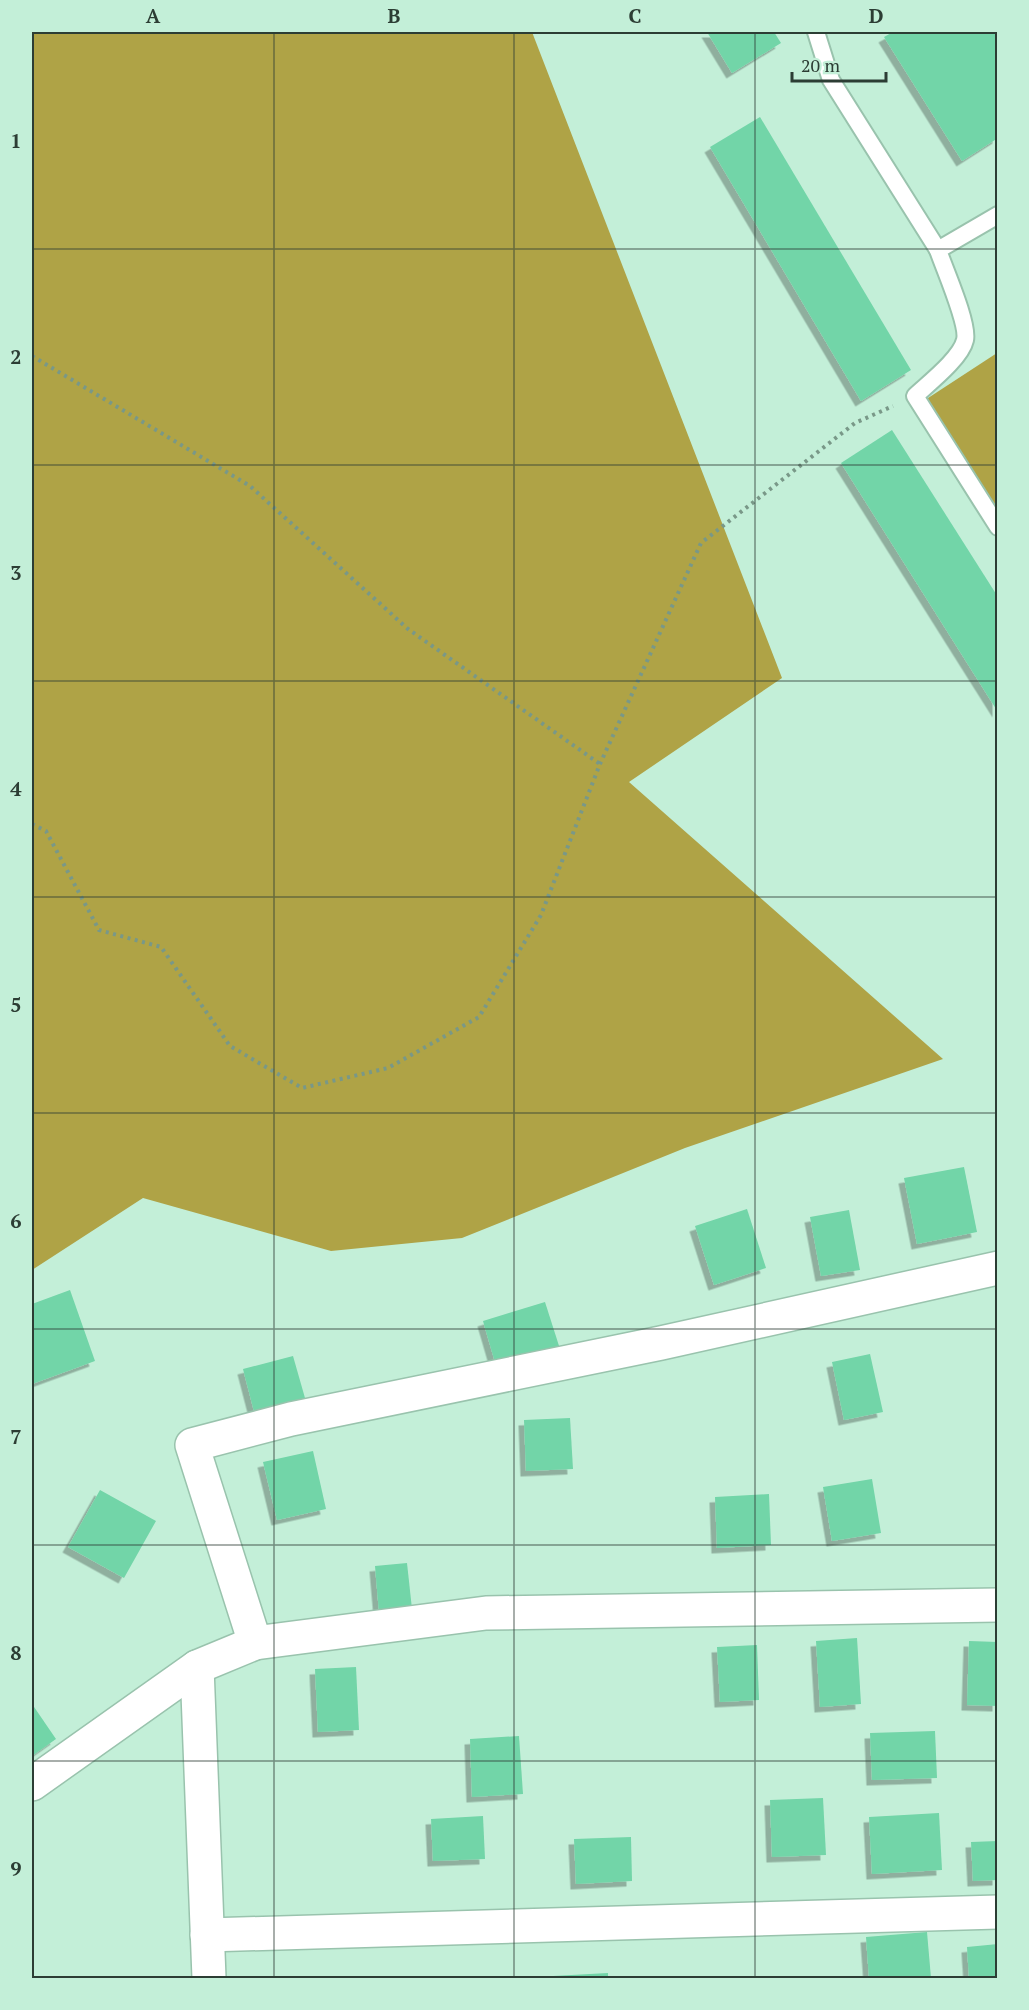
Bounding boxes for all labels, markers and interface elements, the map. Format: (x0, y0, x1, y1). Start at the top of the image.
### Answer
text: A (146, 2, 161, 29)
text: B (388, 2, 401, 29)
text: C (628, 2, 642, 29)
text: D (869, 2, 883, 29)
scale bar (792, 45, 886, 83)
text: 20 m (801, 53, 841, 77)
text: 1 (10, 127, 22, 154)
text: 2 (10, 343, 22, 370)
text: 3 (10, 559, 22, 586)
text: 4 (10, 775, 22, 802)
text: 5 (10, 991, 22, 1018)
text: 6 (10, 1207, 22, 1234)
text: 7 (10, 1423, 22, 1450)
text: 8 (10, 1639, 22, 1666)
text: 9 (10, 1855, 22, 1882)

